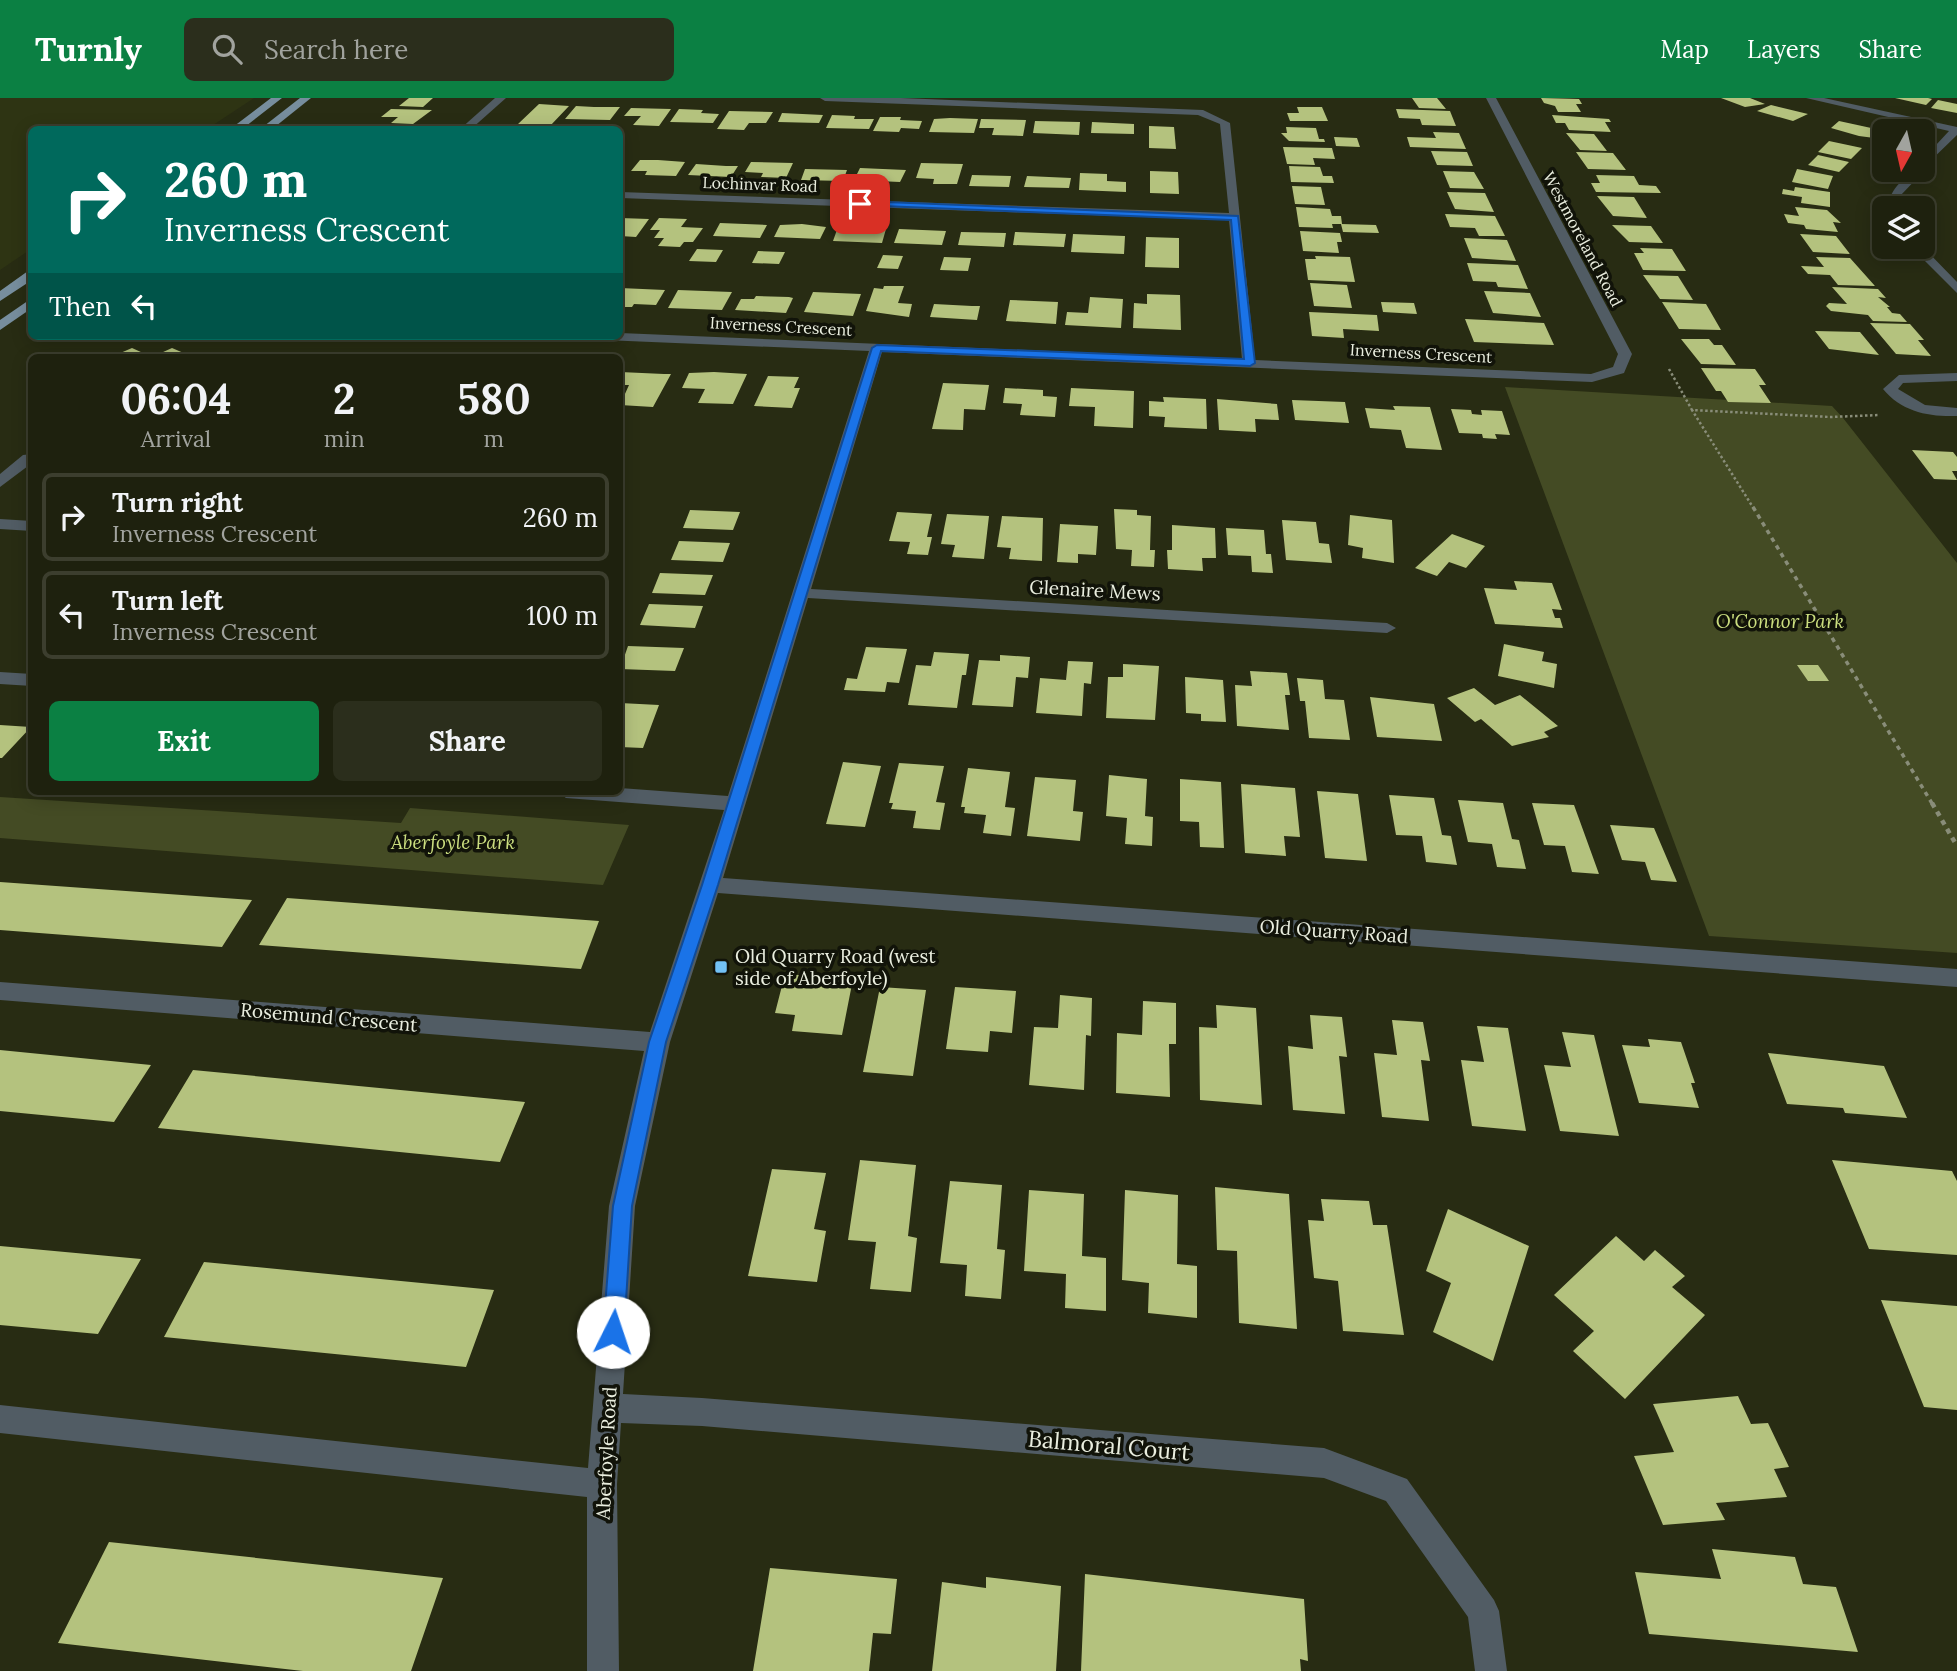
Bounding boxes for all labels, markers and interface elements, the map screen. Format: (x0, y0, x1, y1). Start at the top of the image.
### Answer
search box (184, 18, 674, 81)
text: Turnly (35, 28, 142, 70)
icon: search (208, 30, 246, 68)
text: Search here (264, 33, 408, 66)
text: Map (1660, 34, 1709, 65)
text: Layers (1747, 34, 1820, 65)
text: Share (1858, 34, 1922, 65)
north arrow (1872, 119, 1936, 182)
map controls (1872, 119, 1935, 259)
text: 260 m (164, 148, 307, 210)
icon: right (49, 154, 140, 245)
street label: Westmoreland Road (1539, 168, 1627, 310)
street label: Lochinvar Road (702, 172, 818, 196)
pin (830, 174, 890, 234)
icon: arrive (841, 185, 879, 223)
button: layers (1872, 196, 1935, 259)
text: Inverness Crescent (164, 209, 449, 250)
icon: left (125, 287, 163, 325)
text: Then (49, 290, 111, 323)
street label: Inverness Crescent (709, 312, 854, 340)
street label: Inverness Crescent (1349, 339, 1494, 367)
text: 06:04 (120, 372, 231, 426)
text: 2 (333, 372, 356, 426)
text: 580 (457, 372, 531, 426)
text: Arrival (141, 424, 211, 453)
text: min (324, 424, 365, 453)
text: m (484, 424, 504, 453)
text: Turn right (112, 486, 243, 519)
icon: right (53, 498, 91, 536)
text: 260 m (523, 501, 598, 534)
text: Inverness Crescent (112, 519, 317, 548)
street label: Glenaire Mews (1029, 575, 1162, 605)
text: Turn left (112, 584, 223, 617)
icon: left (53, 596, 91, 634)
text: 100 m (526, 599, 598, 632)
park label: O'Connor Park (1716, 609, 1844, 633)
text: Inverness Crescent (112, 617, 317, 646)
button: Exit (49, 701, 319, 781)
button: Share (333, 701, 602, 781)
park label: Aberfoyle Park (390, 830, 515, 854)
street label: Old Quarry Road (1259, 914, 1409, 948)
place label: Old Quarry Road (west side of Aberfoyle) (735, 944, 936, 991)
marker: Old Quarry Road (west side of Aberfoyle) (713, 959, 729, 975)
street label: Rosemund Crescent (239, 997, 419, 1037)
position arrow (576, 1295, 650, 1369)
street label: Aberfoyle Road (590, 1386, 621, 1521)
street label: Balmoral Court (1027, 1423, 1191, 1467)

